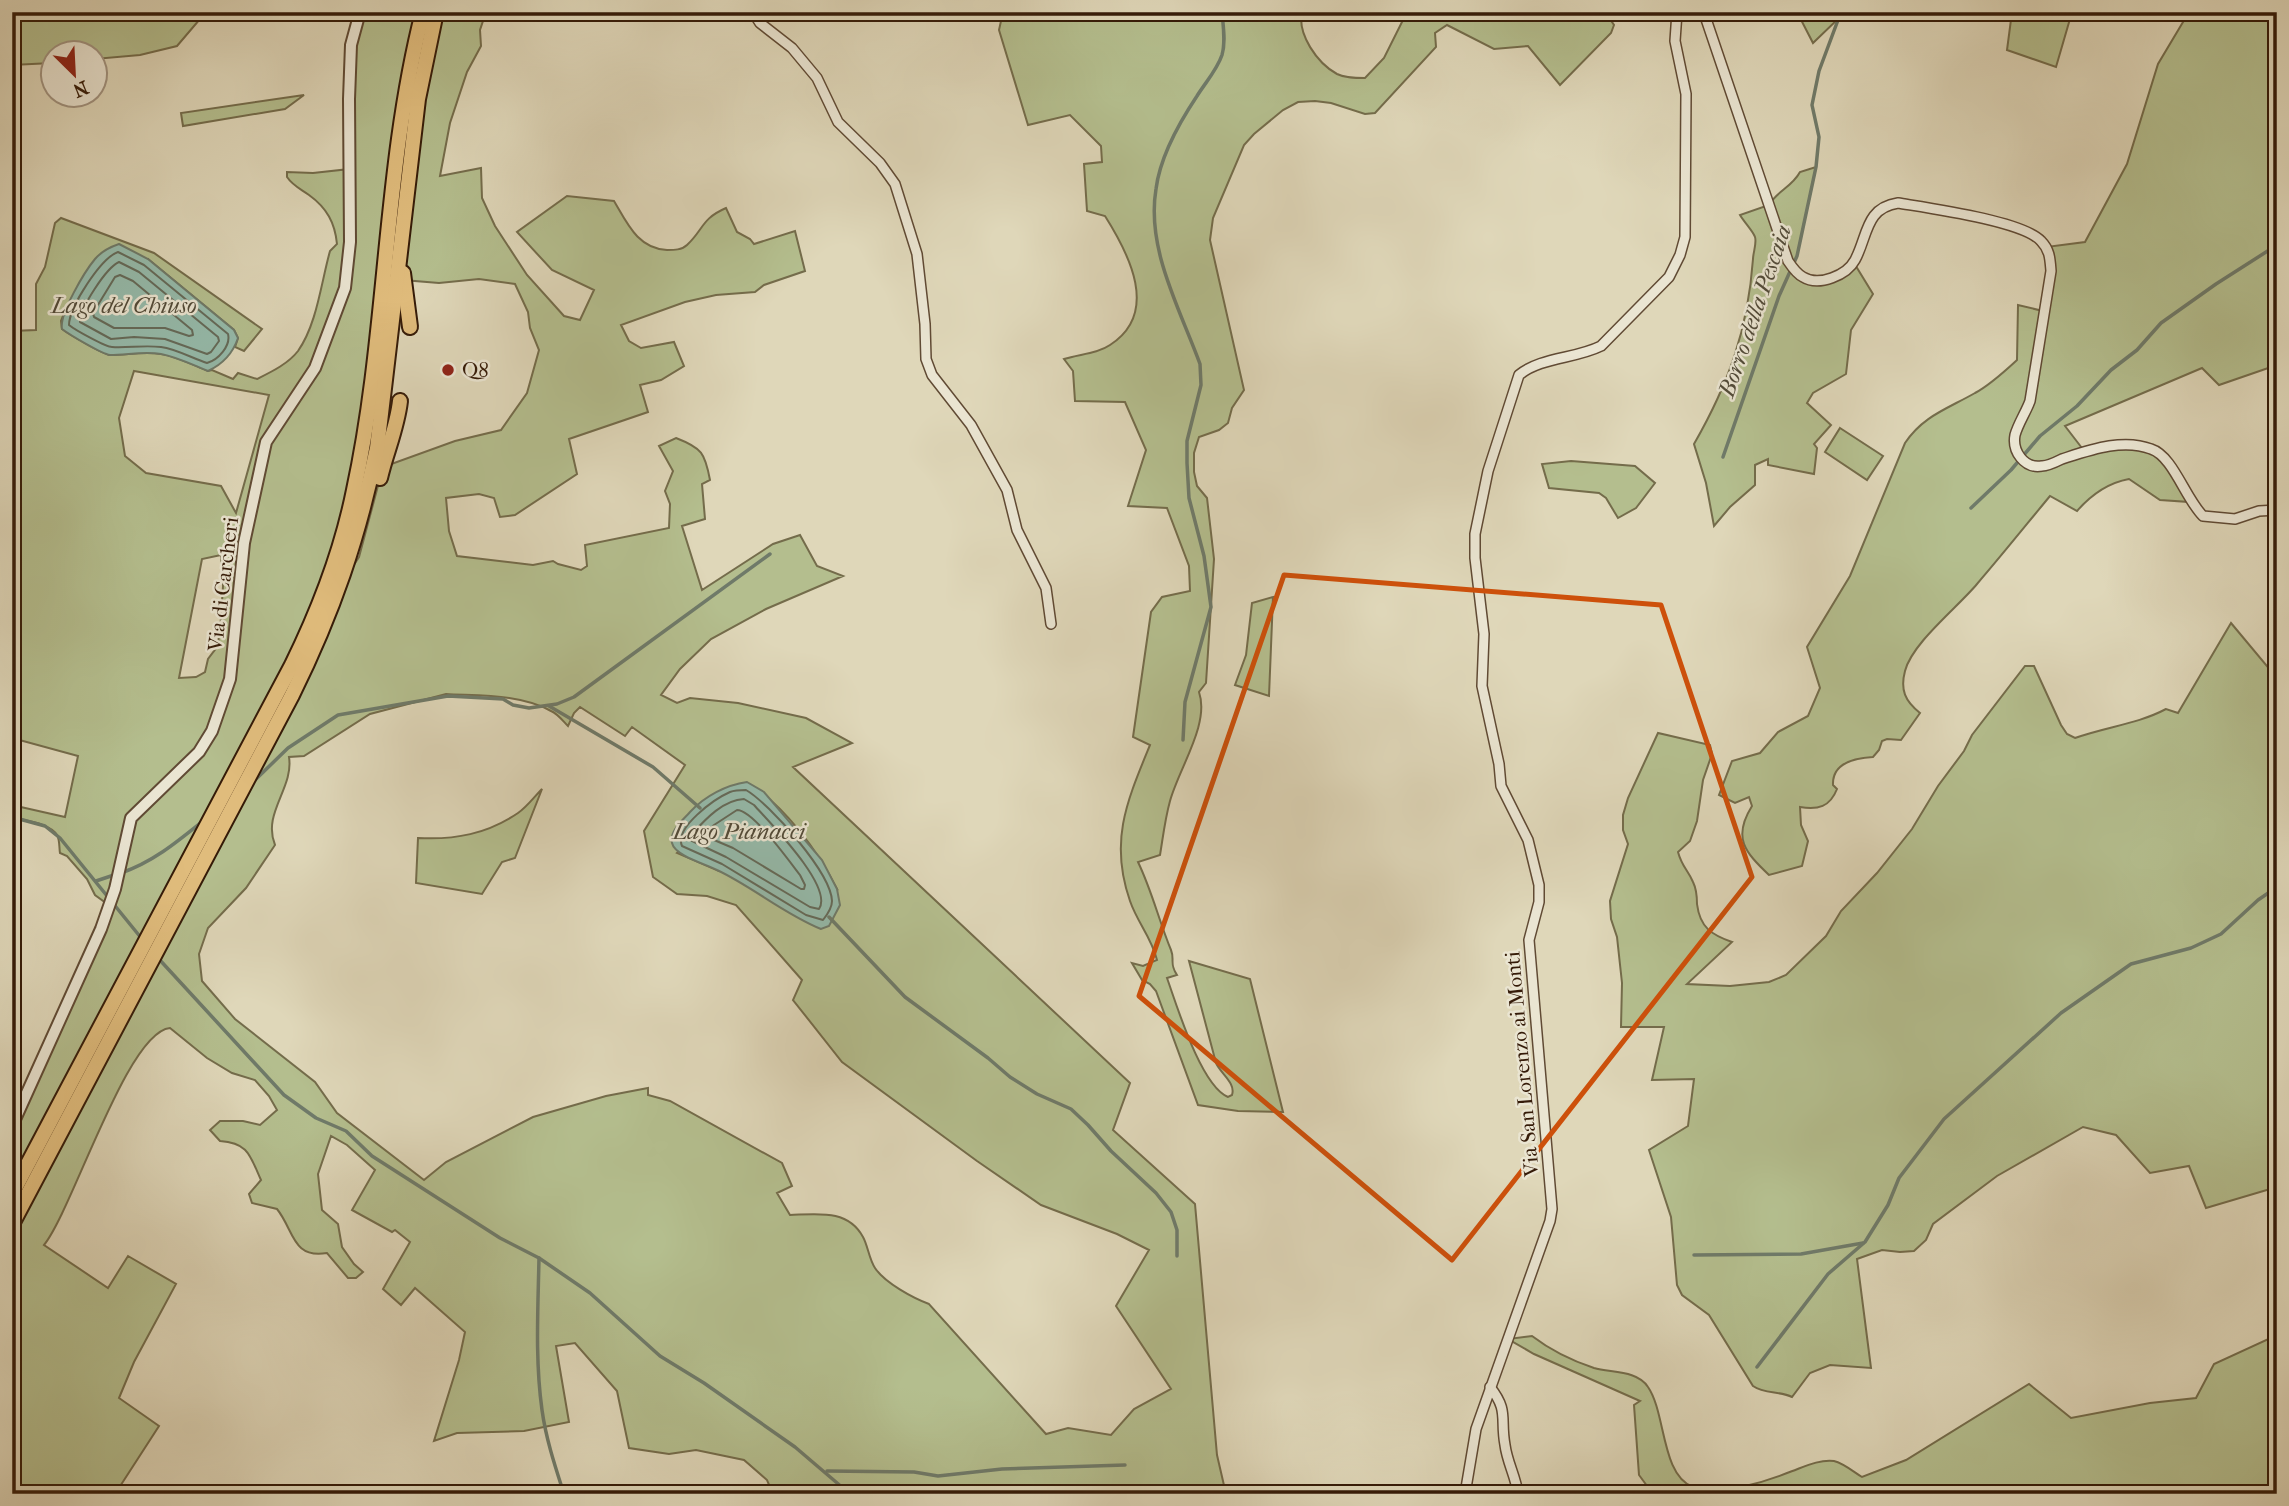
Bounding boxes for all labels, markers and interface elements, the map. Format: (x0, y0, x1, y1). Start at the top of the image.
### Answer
north arrow (38, 38, 108, 108)
text: N (69, 76, 92, 102)
water label: Borro della Pescaia (1712, 222, 1797, 402)
water label: Lago del Chiuso (49, 292, 197, 319)
place label: Q8 (462, 358, 489, 382)
marker: Q8 (440, 362, 456, 378)
street label: Via di Carcheri (203, 515, 243, 654)
water label: Lago Pianacci (671, 818, 807, 845)
street label: Via San Lorenzo ai Monti (1500, 950, 1544, 1179)

